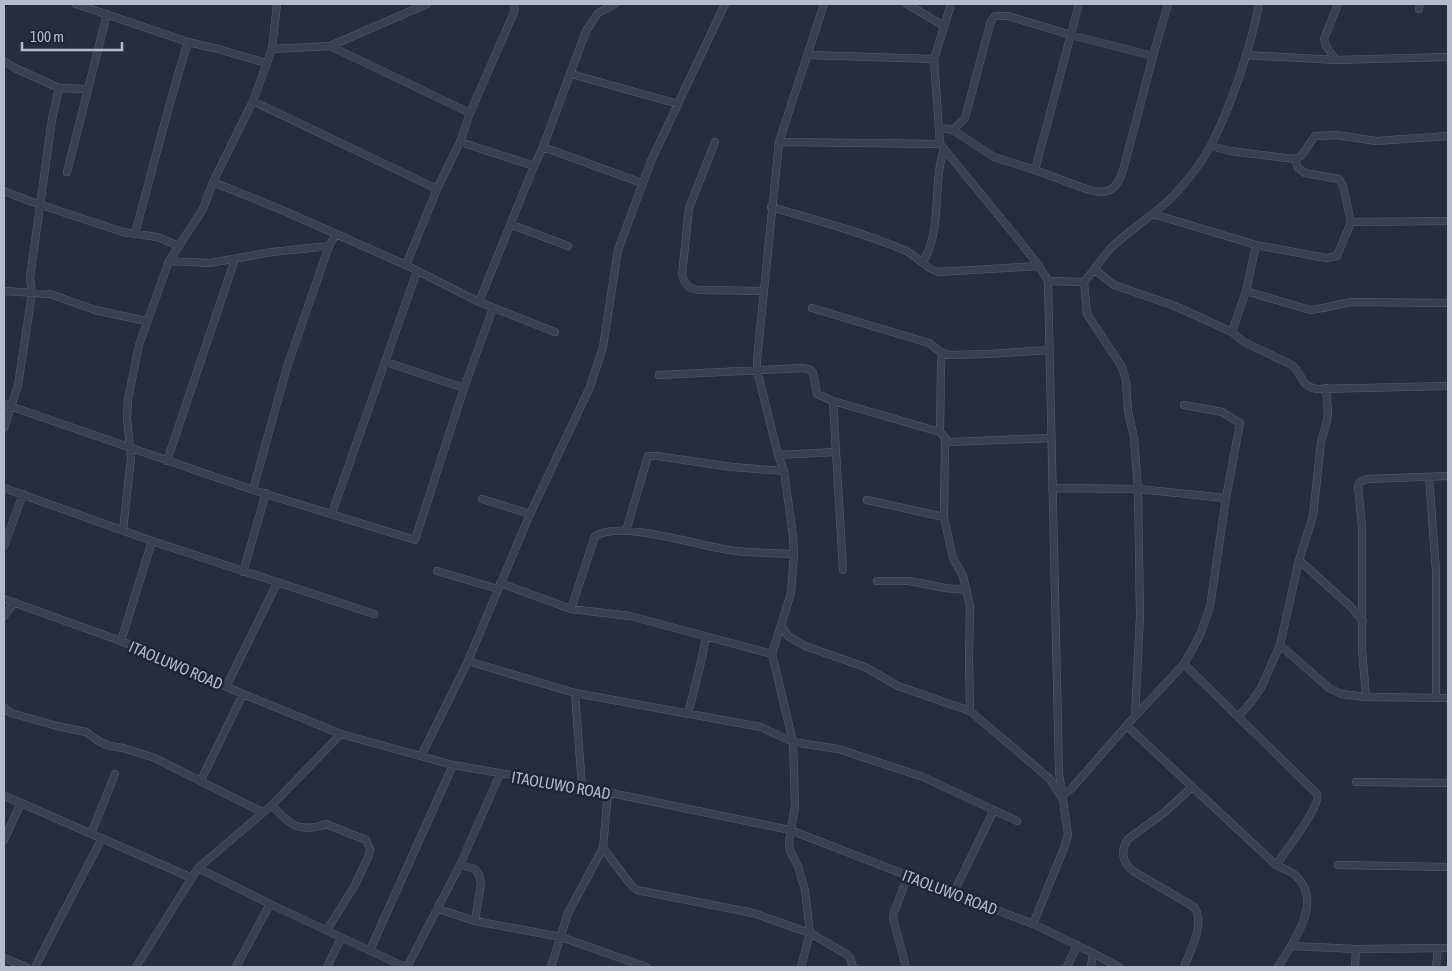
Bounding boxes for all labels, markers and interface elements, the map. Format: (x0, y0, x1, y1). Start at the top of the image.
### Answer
scale bar (22, 20, 122, 52)
text: 100 m (30, 28, 64, 45)
street label: ITAOLUWO ROAD (126, 637, 226, 693)
street label: ITAOLUWO ROAD (510, 767, 612, 803)
street label: ITAOLUWO ROAD (900, 866, 1000, 918)

